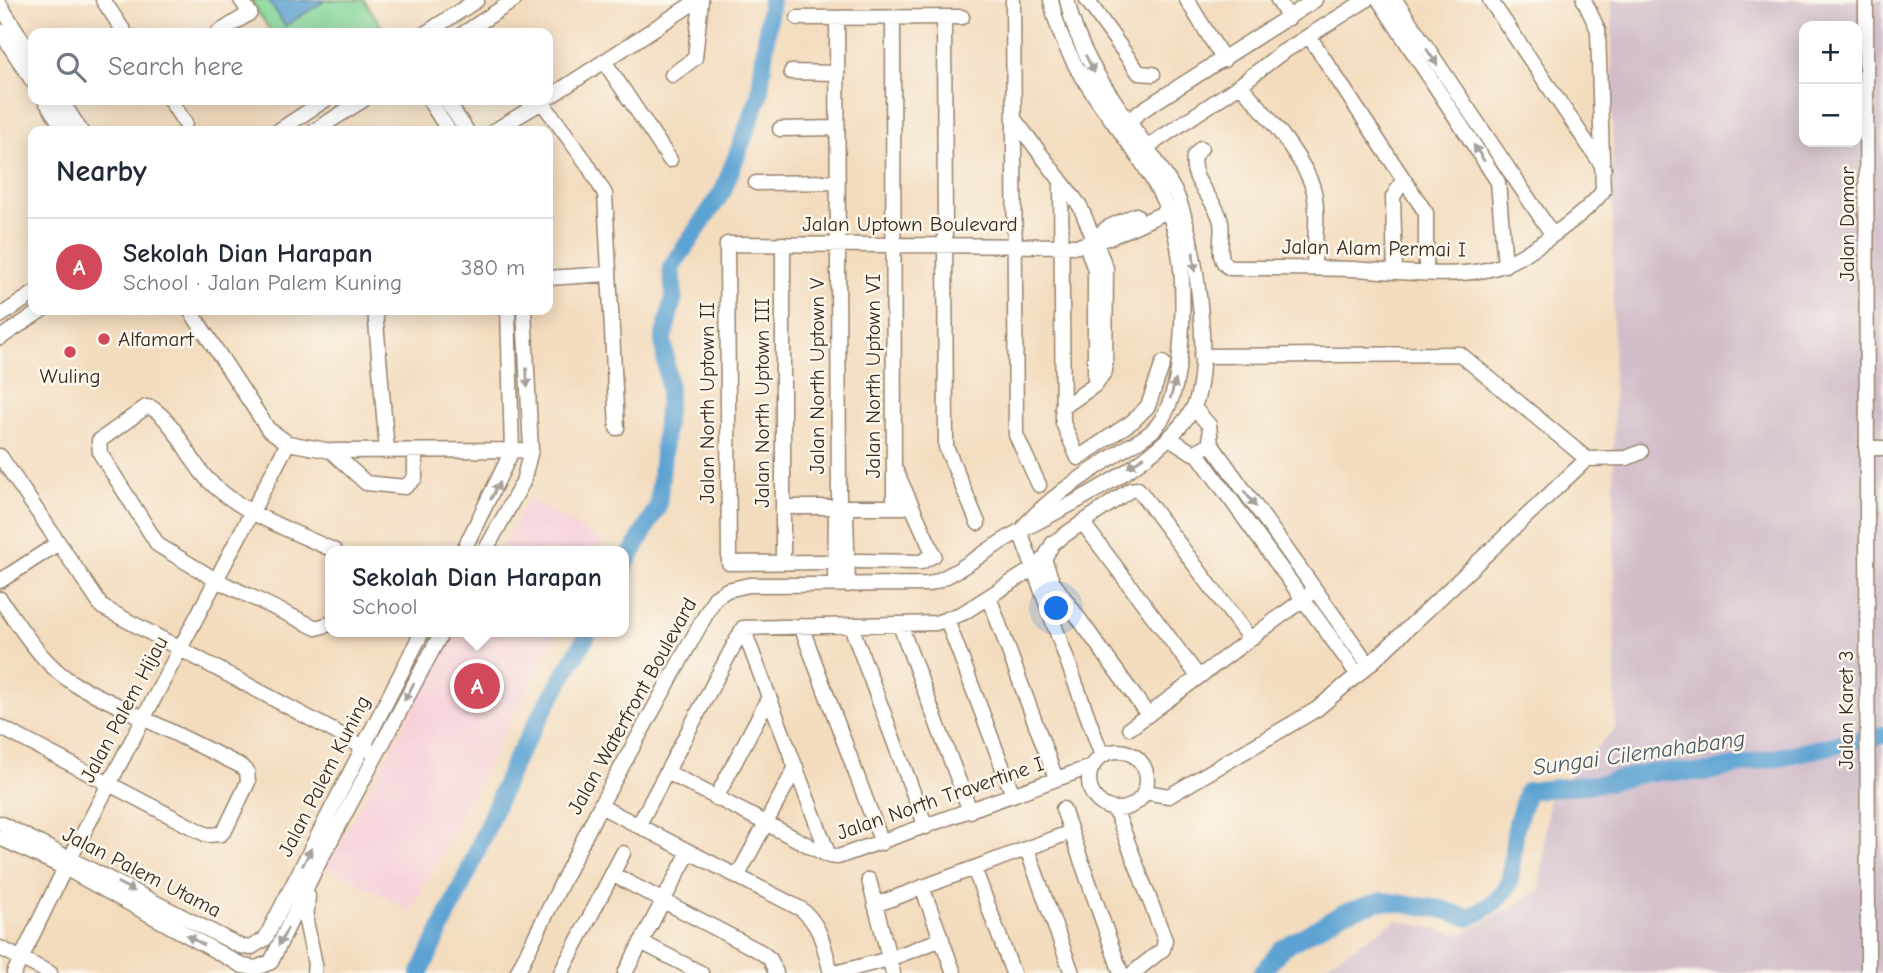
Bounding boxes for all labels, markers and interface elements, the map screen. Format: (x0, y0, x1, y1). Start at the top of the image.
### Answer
map controls (1799, 21, 1862, 147)
button: + (1799, 21, 1862, 84)
search box (28, 28, 553, 105)
icon: search (52, 48, 90, 86)
one-way arrow (1425, 48, 1439, 66)
text: Search here (108, 52, 243, 82)
one-way arrow (1084, 54, 1096, 74)
button: − (1799, 84, 1862, 147)
one-way arrow (1473, 143, 1486, 163)
text: Nearby (56, 154, 147, 189)
street label: Jalan Damar (1835, 166, 1859, 282)
street label: Jalan Uptown Boulevard (802, 212, 1018, 236)
street label: Jalan Alam Permai I (1282, 234, 1466, 262)
text: Sekolah Dian Harapan (123, 239, 373, 269)
one-way arrow (1189, 251, 1200, 273)
text: A (73, 254, 85, 281)
text: 380 m (461, 254, 525, 281)
text: School · Jalan Palem Kuning (123, 269, 402, 296)
street label: Jalan North Uptown VI (861, 274, 885, 478)
street label: Jalan North Uptown V (805, 277, 829, 474)
street label: Jalan North Uptown III (750, 298, 774, 508)
street label: Jalan North Uptown II (695, 302, 719, 504)
place label: Alfamart (118, 327, 195, 351)
marker: Alfamart (96, 331, 112, 347)
marker: Wuling (62, 344, 78, 360)
place label: Wuling (39, 364, 101, 388)
one-way arrow (522, 367, 533, 389)
one-way arrow (1169, 378, 1179, 399)
one-way arrow (1127, 455, 1145, 469)
one-way arrow (489, 481, 500, 501)
one-way arrow (1243, 490, 1257, 508)
popup (325, 546, 629, 637)
text: Sekolah Dian Harapan (352, 563, 602, 593)
your location (1039, 591, 1073, 625)
text: School (352, 593, 418, 620)
street label: Jalan Waterfront Boulevard (562, 593, 702, 819)
street label: Jalan Palem Hijau (75, 632, 173, 786)
street label: Jalan Karet 3 (1834, 650, 1858, 770)
pin: A (454, 660, 500, 712)
one-way arrow (403, 682, 415, 702)
street label: Jalan Palem Kuning (273, 692, 375, 860)
water label: Sungai Cilemahabang (1531, 725, 1747, 781)
street label: Jalan North Travertine I (833, 751, 1047, 845)
street label: Jalan Palem Utama (59, 822, 225, 922)
one-way arrow (302, 847, 313, 867)
one-way arrow (116, 882, 136, 893)
one-way arrow (277, 928, 289, 947)
one-way arrow (185, 934, 205, 945)

